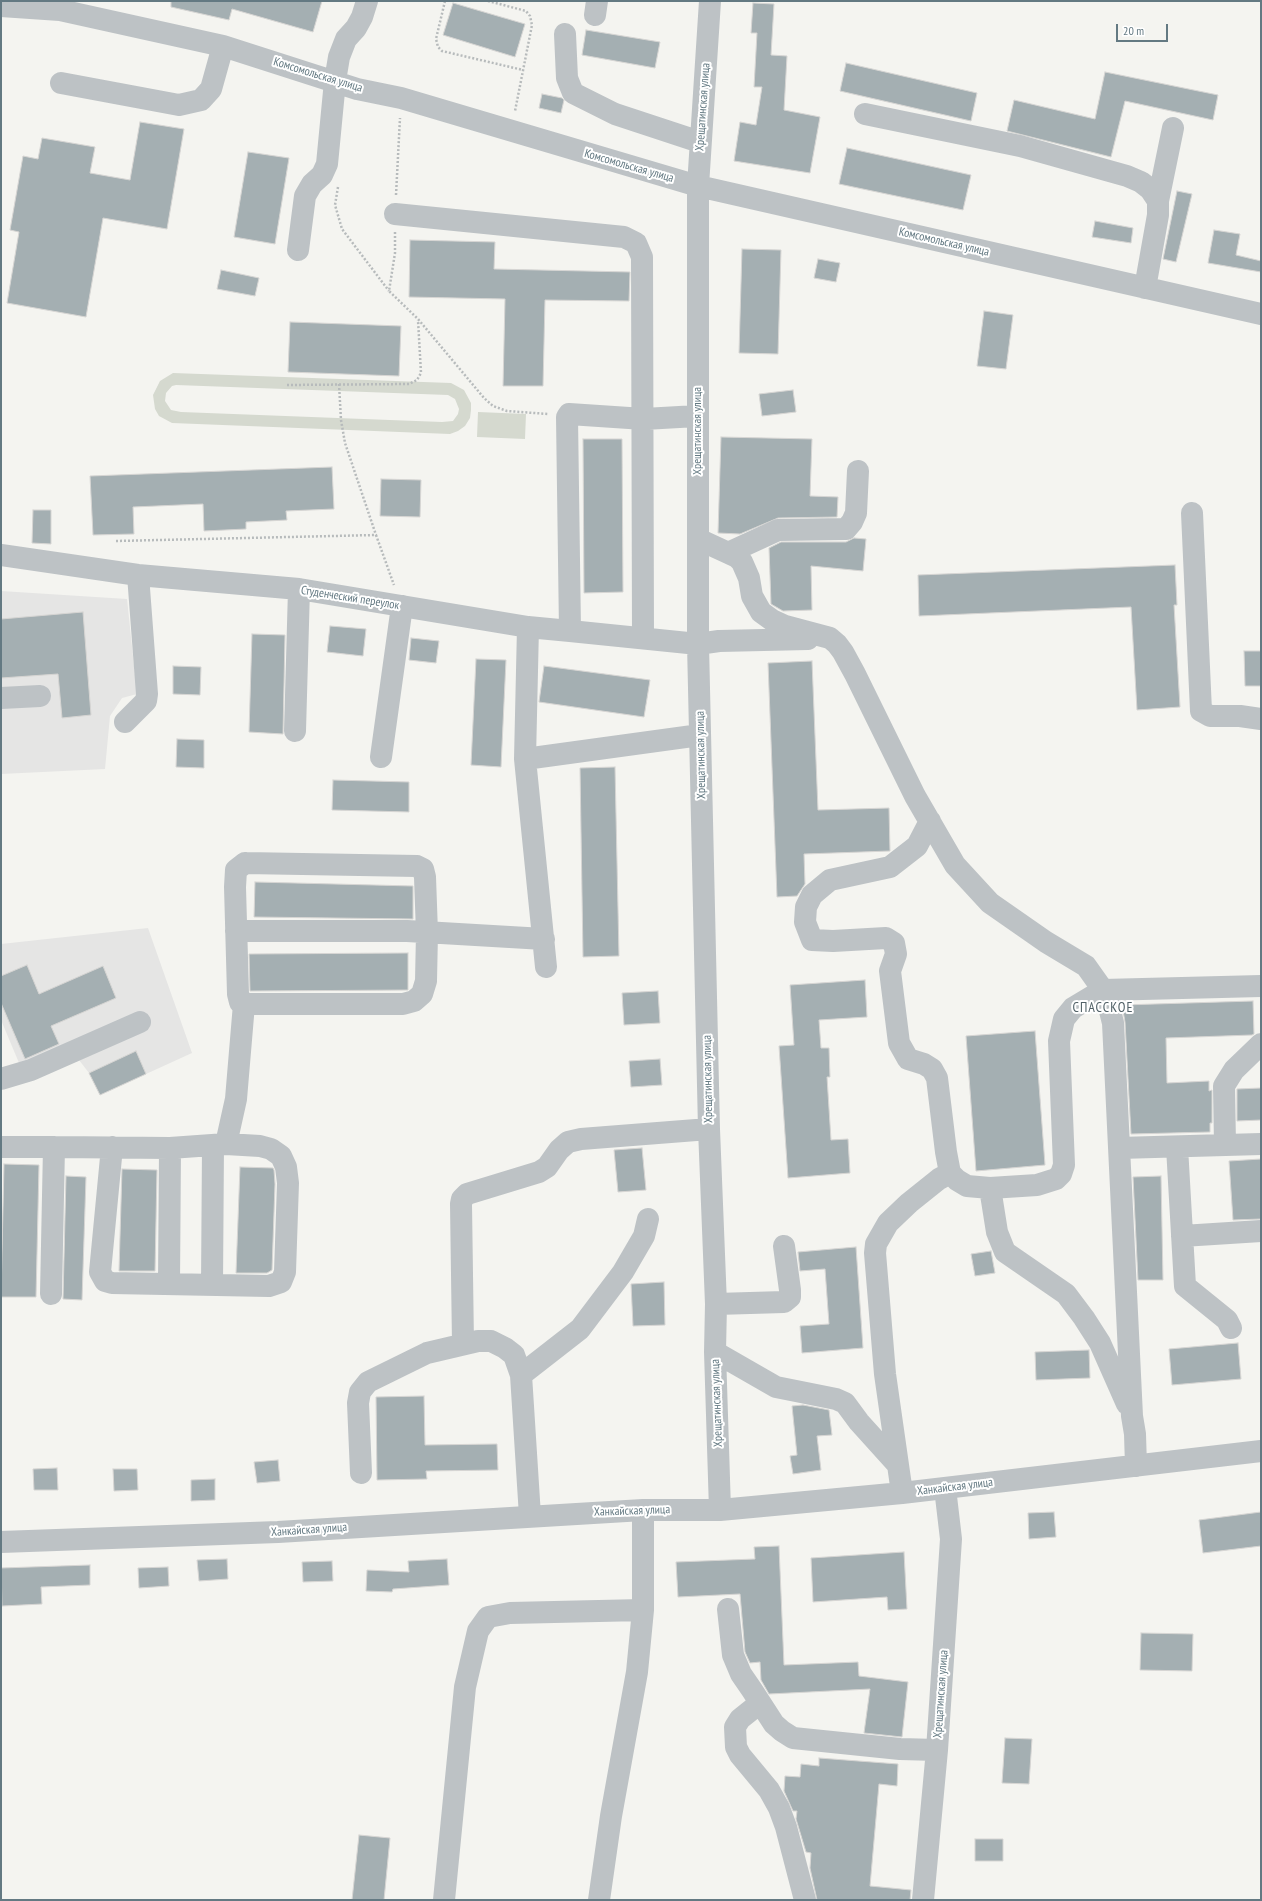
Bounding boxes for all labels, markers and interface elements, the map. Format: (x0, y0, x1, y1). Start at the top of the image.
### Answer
scale bar (1118, 16, 1170, 42)
text: 20 m (1123, 23, 1144, 38)
street label: Комсомольская улица (272, 55, 364, 95)
street label: Хрещатинская улица (693, 63, 713, 151)
street label: Комсомольская улица (583, 146, 675, 186)
street label: Комсомольская улица (897, 225, 991, 259)
street label: Хрещатинская улица (691, 387, 705, 475)
street label: Студенческий переулок (300, 583, 400, 613)
street label: Хрещатинская улица (693, 711, 709, 799)
district label: СПАССКОЕ (1073, 1000, 1133, 1016)
street label: Хрещатинская улица (700, 1035, 716, 1123)
street label: Хрещатинская улица (708, 1359, 726, 1447)
street label: Ханкайская улица (916, 1475, 994, 1499)
street label: Ханкайская улица (594, 1502, 670, 1520)
street label: Ханкайская улица (270, 1520, 348, 1540)
street label: Хрещатинская улица (931, 1650, 951, 1738)

